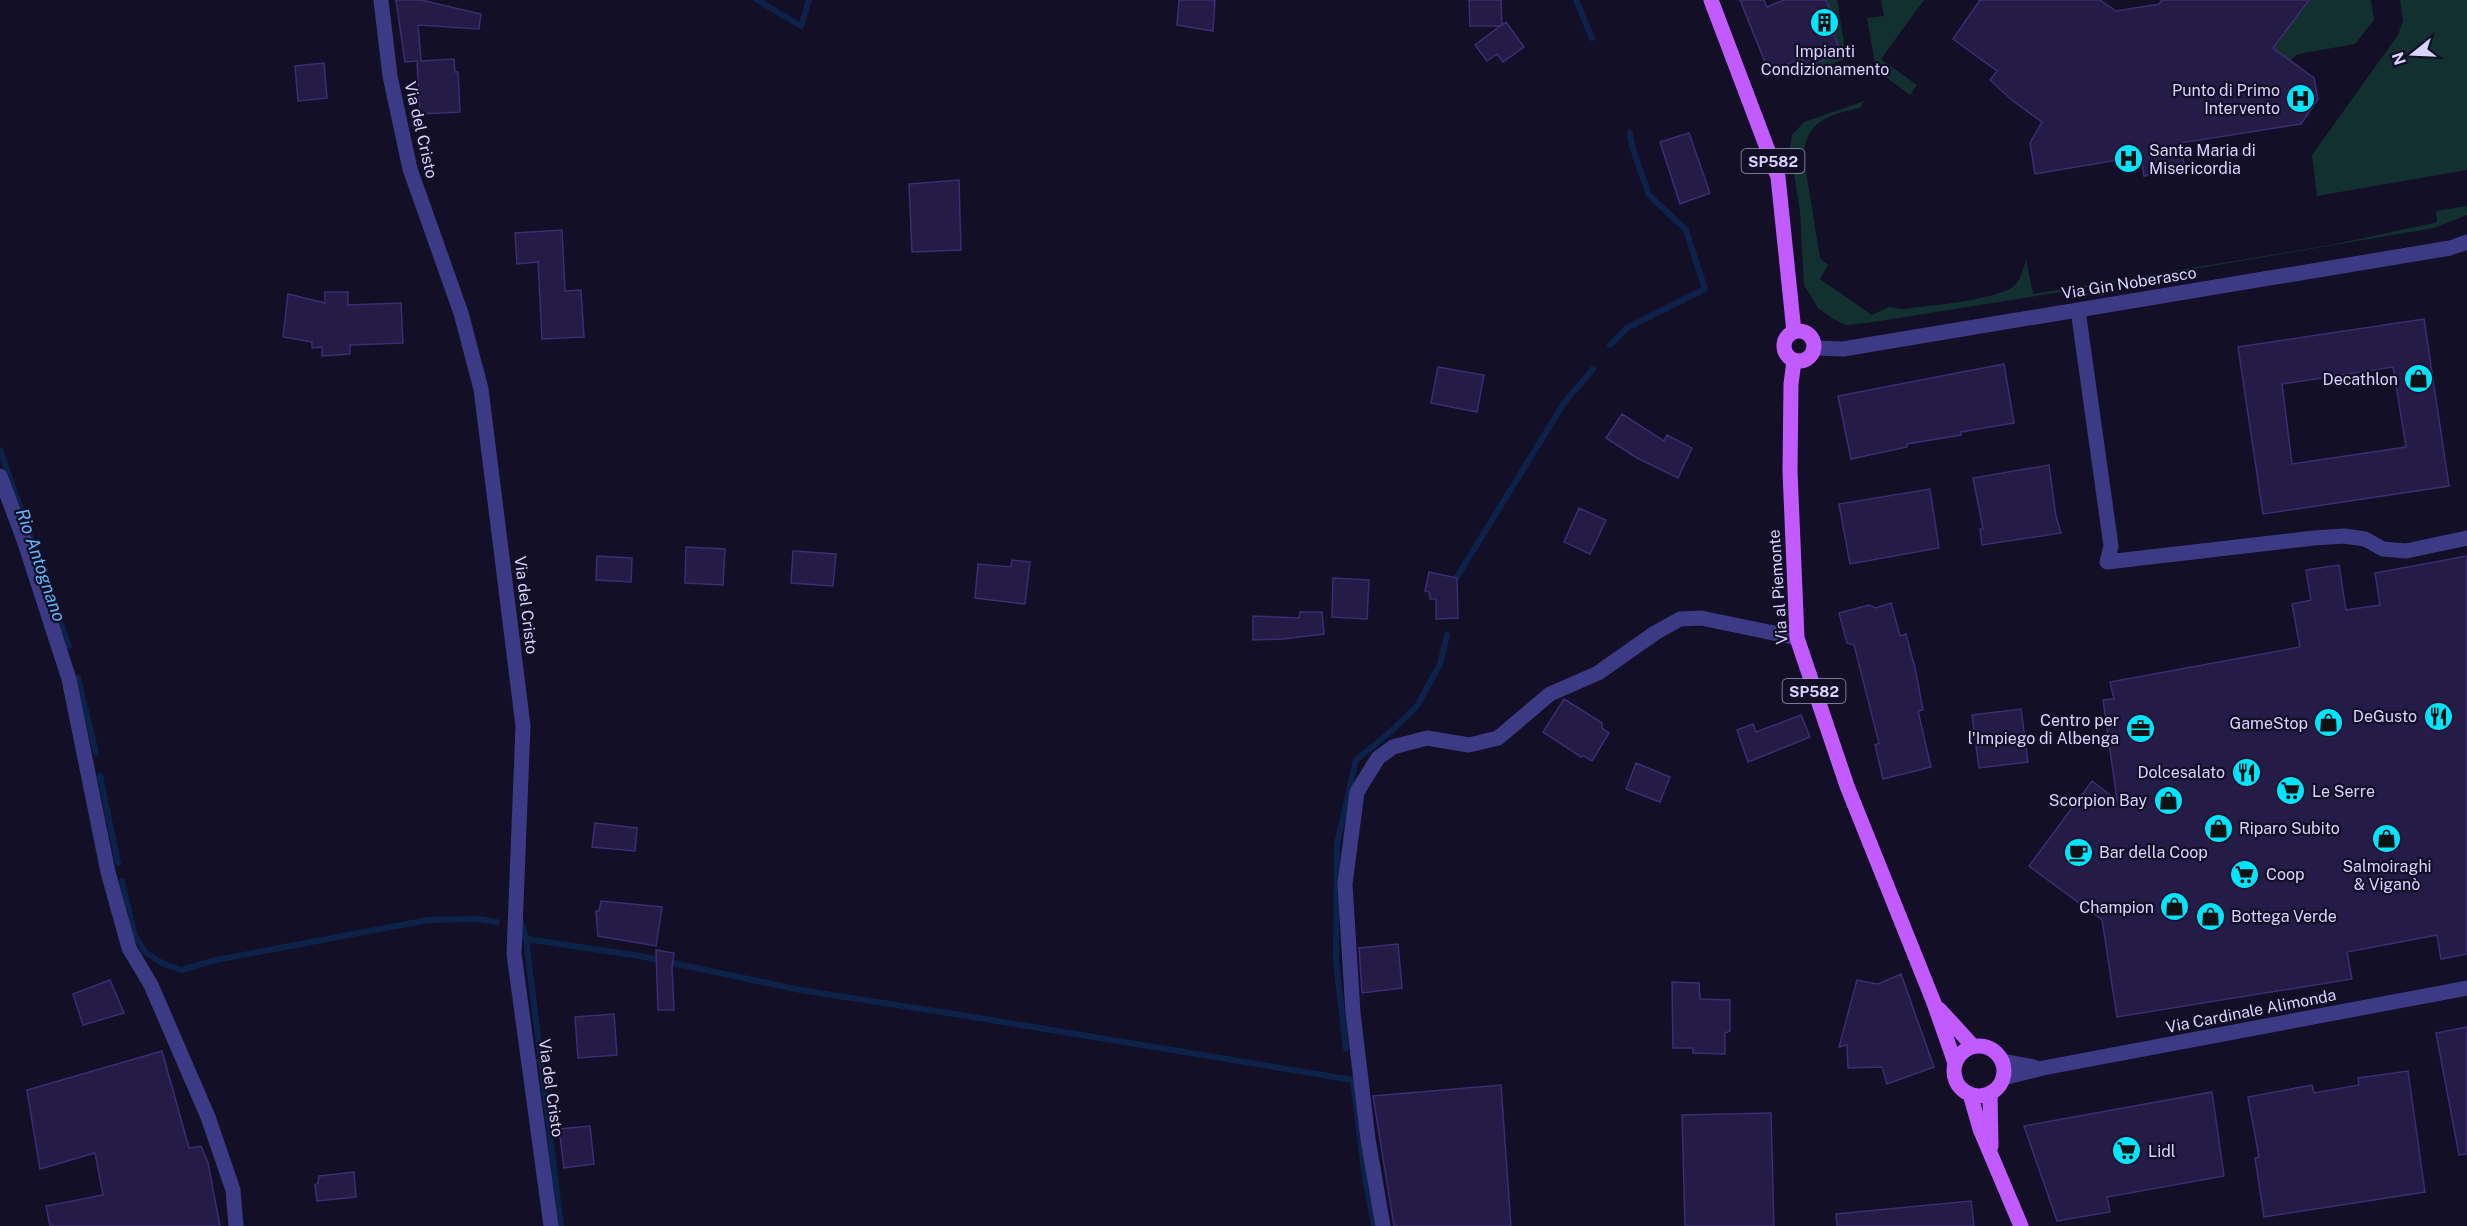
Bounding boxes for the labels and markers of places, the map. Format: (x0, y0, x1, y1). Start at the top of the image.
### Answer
building icon: Impianti Condizionamento (1809, 7, 1841, 39)
place label: Impianti Condizionamento (1761, 42, 1889, 79)
place label: Punto di Primo Intervento (2172, 81, 2280, 118)
hospital icon: Punto di Primo Intervento (2285, 83, 2317, 115)
place label: Santa Maria di Misericordia (2149, 141, 2256, 178)
hospital icon: Santa Maria di Misericordia (2112, 143, 2144, 175)
shop icon: Decathlon (2403, 363, 2435, 395)
place label: Decathlon (2323, 370, 2398, 389)
restaurant icon: DeGusto (2422, 700, 2454, 732)
shop icon: GameStop (2313, 707, 2345, 739)
place label: DeGusto (2353, 707, 2417, 726)
place label: Centro per l'Impiego di Albenga (1968, 711, 2119, 748)
office icon: Centro per l'Impiego di Albenga (2124, 713, 2156, 745)
place label: GameStop (2230, 714, 2308, 733)
restaurant icon: Dolcesalato (2230, 756, 2262, 788)
place label: Dolcesalato (2137, 763, 2225, 782)
supermarket icon: Le Serre (2275, 775, 2307, 807)
place label: Le Serre (2312, 782, 2375, 801)
shop icon: Scorpion Bay (2152, 784, 2184, 816)
place label: Scorpion Bay (2049, 791, 2147, 810)
shop icon: Riparo Subito (2202, 812, 2234, 844)
place label: Riparo Subito (2239, 819, 2340, 838)
shop icon: Salmoiraghi & Viganò (2371, 822, 2403, 854)
cafe icon: Bar della Coop (2062, 836, 2094, 868)
place label: Bar della Coop (2099, 843, 2208, 862)
place label: Salmoiraghi & Viganò (2342, 857, 2432, 894)
supermarket icon: Coop (2229, 858, 2261, 890)
place label: Coop (2266, 865, 2305, 884)
shop icon: Champion (2159, 891, 2191, 923)
place label: Champion (2079, 898, 2154, 917)
shop icon: Bottega Verde (2194, 900, 2226, 932)
place label: Bottega Verde (2231, 907, 2337, 926)
supermarket icon: Lidl (2111, 1135, 2143, 1167)
place label: Lidl (2148, 1142, 2176, 1161)

